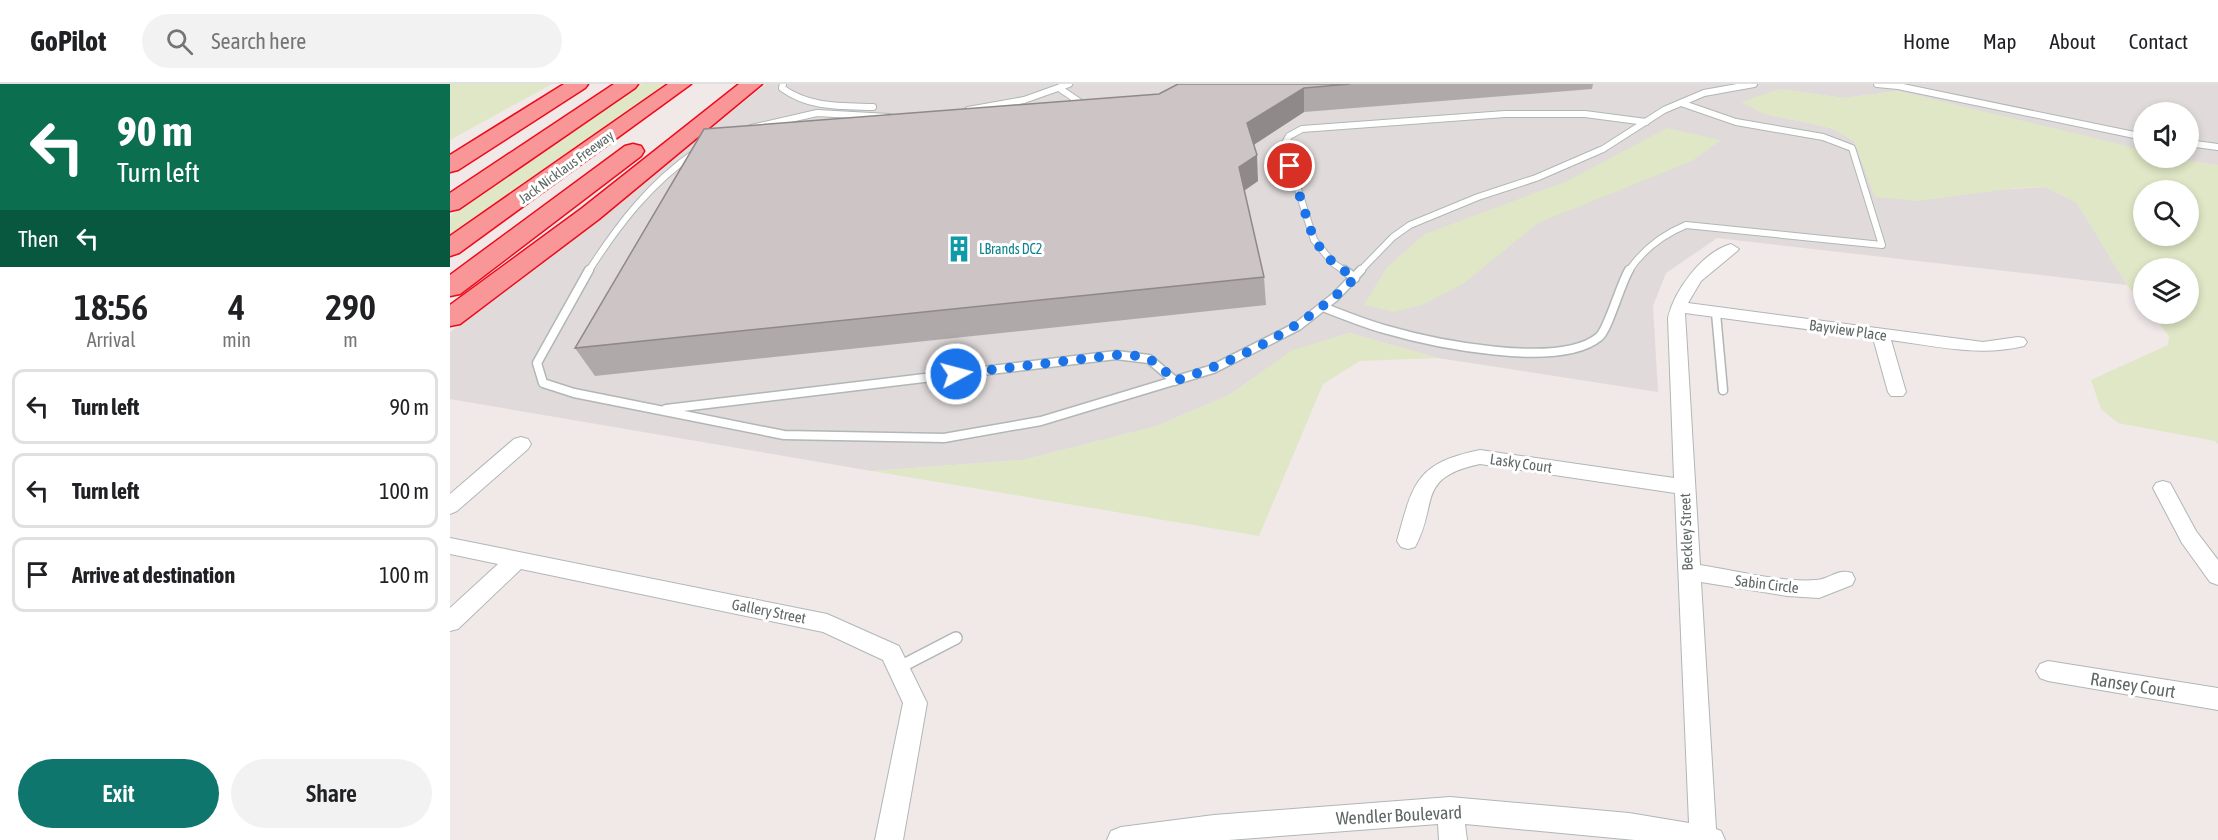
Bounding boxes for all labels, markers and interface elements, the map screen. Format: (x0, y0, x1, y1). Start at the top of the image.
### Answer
search box (142, 14, 562, 68)
text: GoPilot (30, 25, 106, 57)
icon: search (163, 25, 196, 58)
text: Search here (211, 28, 306, 54)
text: Home (1903, 29, 1950, 53)
text: Map (1983, 29, 2017, 53)
text: About (2050, 29, 2096, 53)
text: Contact (2129, 29, 2188, 53)
map controls (2133, 102, 2199, 324)
button: sound (2133, 102, 2199, 168)
text: 90 m (117, 107, 192, 155)
icon: left (18, 108, 96, 186)
street label: Jack Nicklaus Freeway (515, 127, 617, 207)
pin (1264, 140, 1315, 191)
icon: arrive (1273, 149, 1306, 182)
text: Turn left (117, 157, 200, 188)
button: search (2133, 180, 2199, 246)
icon: left (71, 222, 104, 255)
text: Then (18, 226, 59, 252)
building icon: LBrands DC2 (944, 234, 974, 264)
place label: LBrands DC2 (979, 241, 1042, 257)
button: layers (2133, 258, 2199, 324)
text: 18:56 (74, 286, 148, 328)
text: 4 (228, 286, 245, 328)
text: 290 (325, 286, 376, 328)
street label: Bayview Place (1808, 316, 1888, 344)
text: Arrival (87, 328, 136, 351)
text: min (222, 328, 251, 351)
text: m (343, 328, 358, 351)
position arrow (924, 342, 988, 406)
icon: left (21, 390, 54, 423)
text: Turn left (72, 394, 139, 420)
text: 90 m (389, 394, 429, 420)
street label: Lasky Court (1489, 450, 1553, 476)
icon: left (21, 474, 54, 507)
text: Turn left (72, 478, 139, 504)
text: 100 m (379, 478, 429, 504)
street label: Beckley Street (1676, 493, 1696, 571)
icon: arrive (21, 558, 54, 591)
text: Arrive at destination (72, 562, 235, 588)
text: 100 m (379, 562, 429, 588)
street label: Sabin Circle (1734, 572, 1800, 596)
street label: Gallery Street (731, 595, 807, 627)
street label: Ransey Court (2089, 668, 2177, 702)
button: Exit (18, 759, 219, 828)
button: Share (231, 759, 432, 828)
street label: Wendler Boulevard (1335, 801, 1463, 829)

